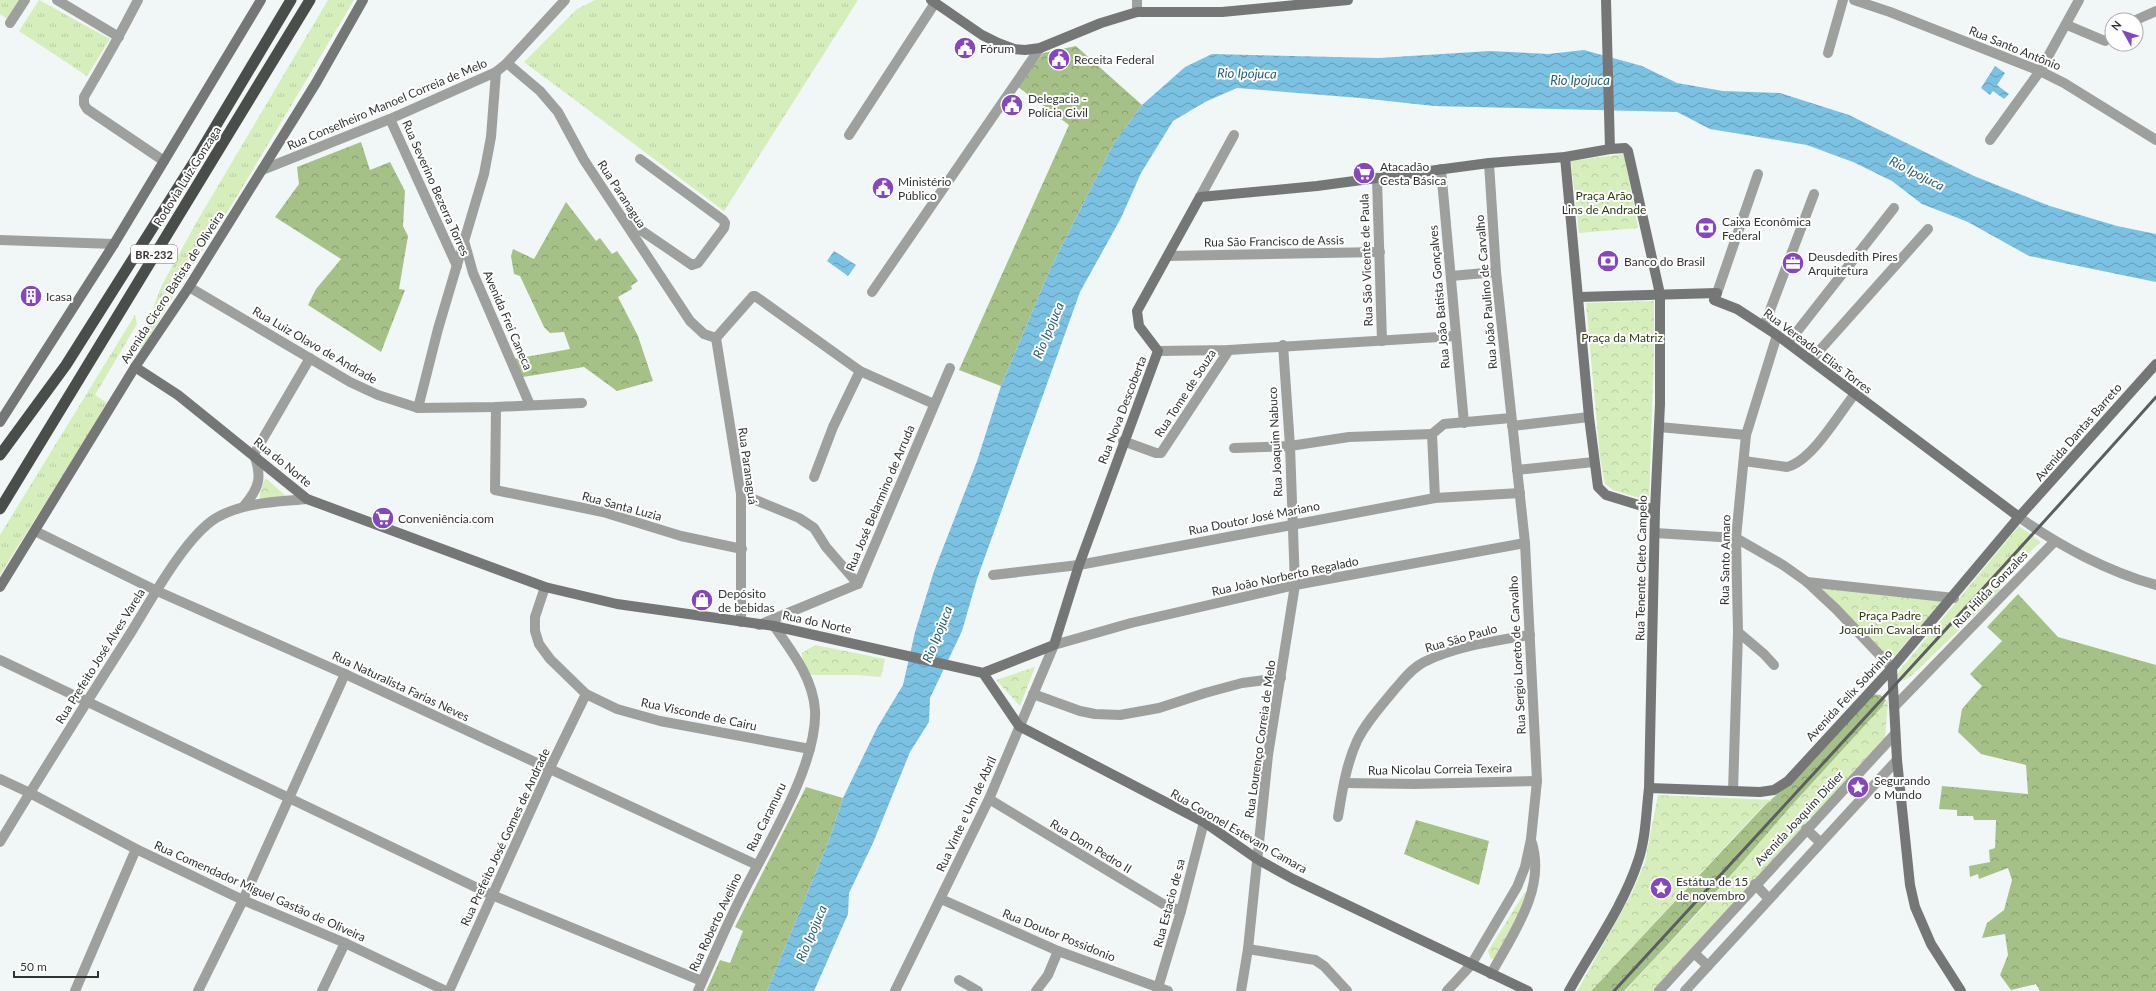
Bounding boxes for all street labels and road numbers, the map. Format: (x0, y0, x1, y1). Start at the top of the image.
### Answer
street label: Rua Santo Antônio (1967, 23, 2063, 73)
street label: Rua Conselheiro Manoel Correia de Melo (285, 55, 489, 153)
street label: Rua Severino Bezerra Torres (399, 118, 473, 258)
street label: Rodovia Luiz Gonzaga (150, 123, 224, 229)
street label: Rua Paranagua (595, 157, 649, 231)
street label: Rua São Vicente de Paula (1356, 193, 1376, 327)
street label: Avenida Cicero Batista de Oliveira (117, 208, 227, 366)
street label: Rua João Paulino de Carvalho (1472, 214, 1500, 370)
street label: Rua João Batista Gonçalves (1425, 225, 1453, 369)
street label: Rua São Francisco de Assis (1204, 232, 1344, 250)
road number: BR-232 (131, 245, 177, 263)
street label: Avenida Frei Caneca (480, 268, 536, 372)
street label: Rua Luiz Olavo de Andrade (250, 303, 380, 387)
street label: Rua Vereador Elias Torres (1761, 305, 1875, 397)
street label: Rua Tome de Souza (1151, 346, 1219, 440)
street label: Rua Nova Descoberta (1094, 354, 1150, 466)
street label: Avenida Dantas Barreto (2031, 380, 2125, 484)
street label: Rua Joaquim Nabuco (1265, 386, 1285, 497)
street label: Rua José Belarmino de Arruda (842, 423, 918, 573)
street label: Rua Paranaguá (735, 426, 761, 506)
street label: Rua do Norte (251, 434, 315, 490)
street label: Rua Santa Luzia (580, 488, 664, 524)
street label: Rua Tenente Cleto Campelo (1632, 495, 1650, 641)
street label: Rua Doutor José Mariano (1187, 498, 1321, 538)
street label: Rua Santo Amaro (1717, 514, 1733, 605)
street label: Rua Hilda Gonzales (1949, 547, 2031, 631)
street label: Rua João Norberto Regalado (1210, 553, 1360, 599)
street label: Rua Sergio Loreto de Carvalho (1505, 575, 1529, 735)
street label: Rua Prefeito José Alves Varela (52, 585, 148, 727)
street label: Rua do Norte (781, 607, 853, 637)
street label: Rua São Paulo (1423, 620, 1499, 655)
street label: Avenida Felix Sobrinho (1803, 646, 1896, 744)
street label: Rua Naturalista Farias Neves (330, 648, 472, 724)
street label: Rua Lourenço Correia de Melo (1241, 659, 1279, 819)
street label: Rua Visconde de Cairu (640, 694, 758, 734)
street label: Rua Prefeito José Gomes de Andrade (457, 746, 553, 928)
street label: Rua Vinte e Um de Abril (933, 754, 999, 874)
street label: Rua Nicolau Correia Texeira (1368, 760, 1512, 778)
street label: Avenida Joaquim Didier (1751, 767, 1847, 868)
street label: Rua Caramuru (743, 780, 789, 854)
street label: Rua Coronel Estevam Camara (1168, 786, 1310, 876)
street label: Rua Dom Pedro II (1048, 816, 1134, 876)
street label: Rua Comendador Miguel Gastão de Oliveira (152, 837, 368, 945)
street label: Rua Estacio de sa (1150, 857, 1188, 949)
street label: Rua Roberto Avelino (686, 870, 745, 974)
street label: Rua Doutor Possidonio (1000, 905, 1118, 965)

